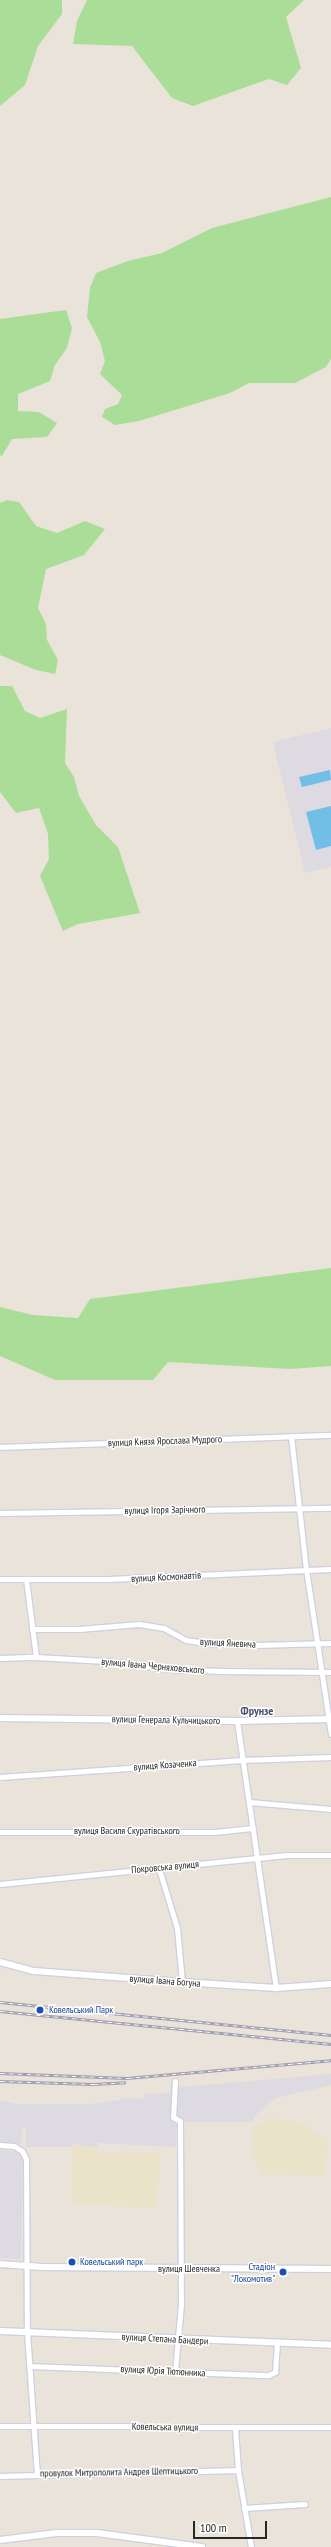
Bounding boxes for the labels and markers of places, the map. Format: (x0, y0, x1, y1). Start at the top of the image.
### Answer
marker: Ковельський Парк (34, 2004, 46, 2016)
place label: Ковельський Парк (49, 2004, 113, 2016)
place label: Ковельський парк (80, 2256, 143, 2268)
marker: Ковельський парк (67, 2257, 77, 2267)
place label: Стадіон "Локомотив" (231, 2260, 275, 2284)
marker: Стадіон "Локомотив" (278, 2267, 288, 2277)

